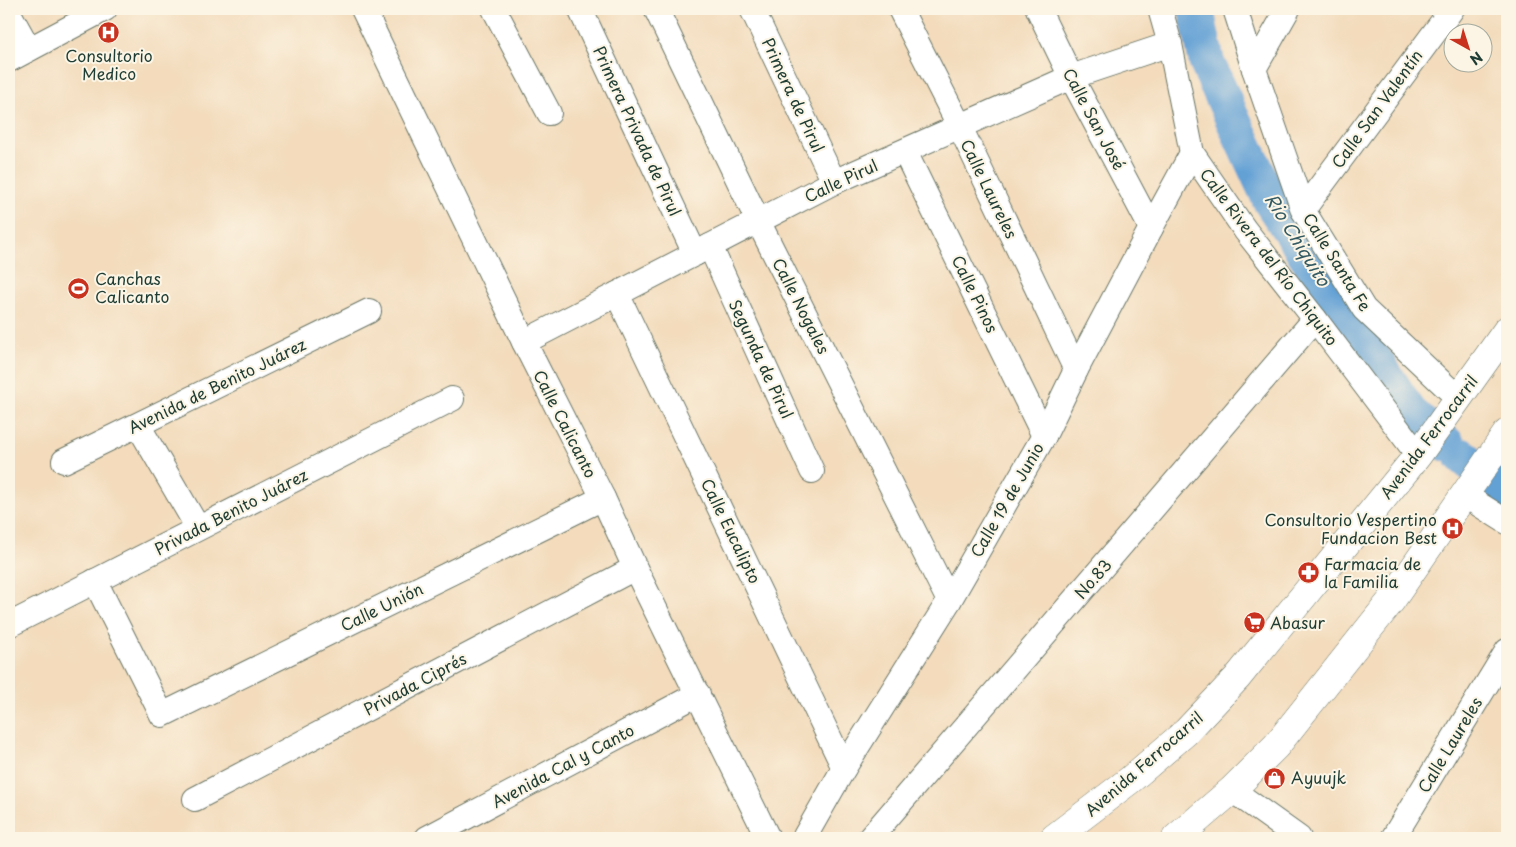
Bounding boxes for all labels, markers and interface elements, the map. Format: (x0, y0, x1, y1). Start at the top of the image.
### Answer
hospital icon: Consultorio Medico (97, 20, 121, 44)
north arrow (1444, 22, 1494, 72)
street label: Primera de Pirul (757, 33, 831, 156)
street label: Primera Privada de Pirul (588, 42, 688, 220)
place label: Consultorio Medico (65, 43, 153, 85)
street label: Calle San Valentín (1325, 44, 1428, 173)
text: N (1466, 47, 1487, 70)
street label: Calle San José (1058, 63, 1132, 174)
street label: Calle Laureles (955, 135, 1024, 242)
street label: Calle Pirul (800, 153, 881, 208)
street label: Calle Rivera del Río Chiquito (1195, 163, 1345, 350)
water label: Rio Chiquito (1259, 188, 1338, 292)
street label: Calle Santa Fe (1298, 208, 1378, 315)
street label: Calle Pinos (947, 251, 1005, 337)
street label: Calle Nogales (767, 253, 836, 358)
place label: Canchas Calicanto (95, 266, 170, 308)
sports icon: Canchas Calicanto (67, 276, 91, 300)
street label: Segunda de Pirul (724, 295, 800, 422)
street label: Avenida de Benito Juárez (124, 331, 310, 439)
street label: Calle Calicanto (528, 365, 603, 482)
street label: Avenida Ferrocarril (1374, 369, 1483, 503)
street label: Calle 19 de Junio (963, 438, 1049, 561)
street label: Privada Benito Juárez (150, 462, 312, 560)
street label: Calle Eucalipto (696, 474, 768, 587)
place label: Consultorio Vespertino Fundacion Best (1264, 507, 1437, 549)
hospital icon: Consultorio Vespertino Fundacion Best (1441, 517, 1465, 541)
place label: Farmacia de la Familia (1324, 551, 1422, 593)
street label: No.83 (1068, 553, 1116, 604)
pharmacy icon: Farmacia de la Familia (1296, 561, 1320, 585)
street label: Calle Unión (336, 576, 427, 637)
place label: Abasur (1270, 610, 1325, 634)
supermarket icon: Abasur (1242, 611, 1266, 635)
street label: Privada Ciprés (359, 646, 470, 720)
street label: Calle Laureles (1411, 692, 1487, 797)
street label: Avenida Ferrocarril (1079, 705, 1208, 821)
street label: Avenida Cal y Canto (487, 717, 638, 813)
place label: Ayuujk (1291, 765, 1346, 789)
shop icon: Ayuujk (1263, 766, 1287, 790)

